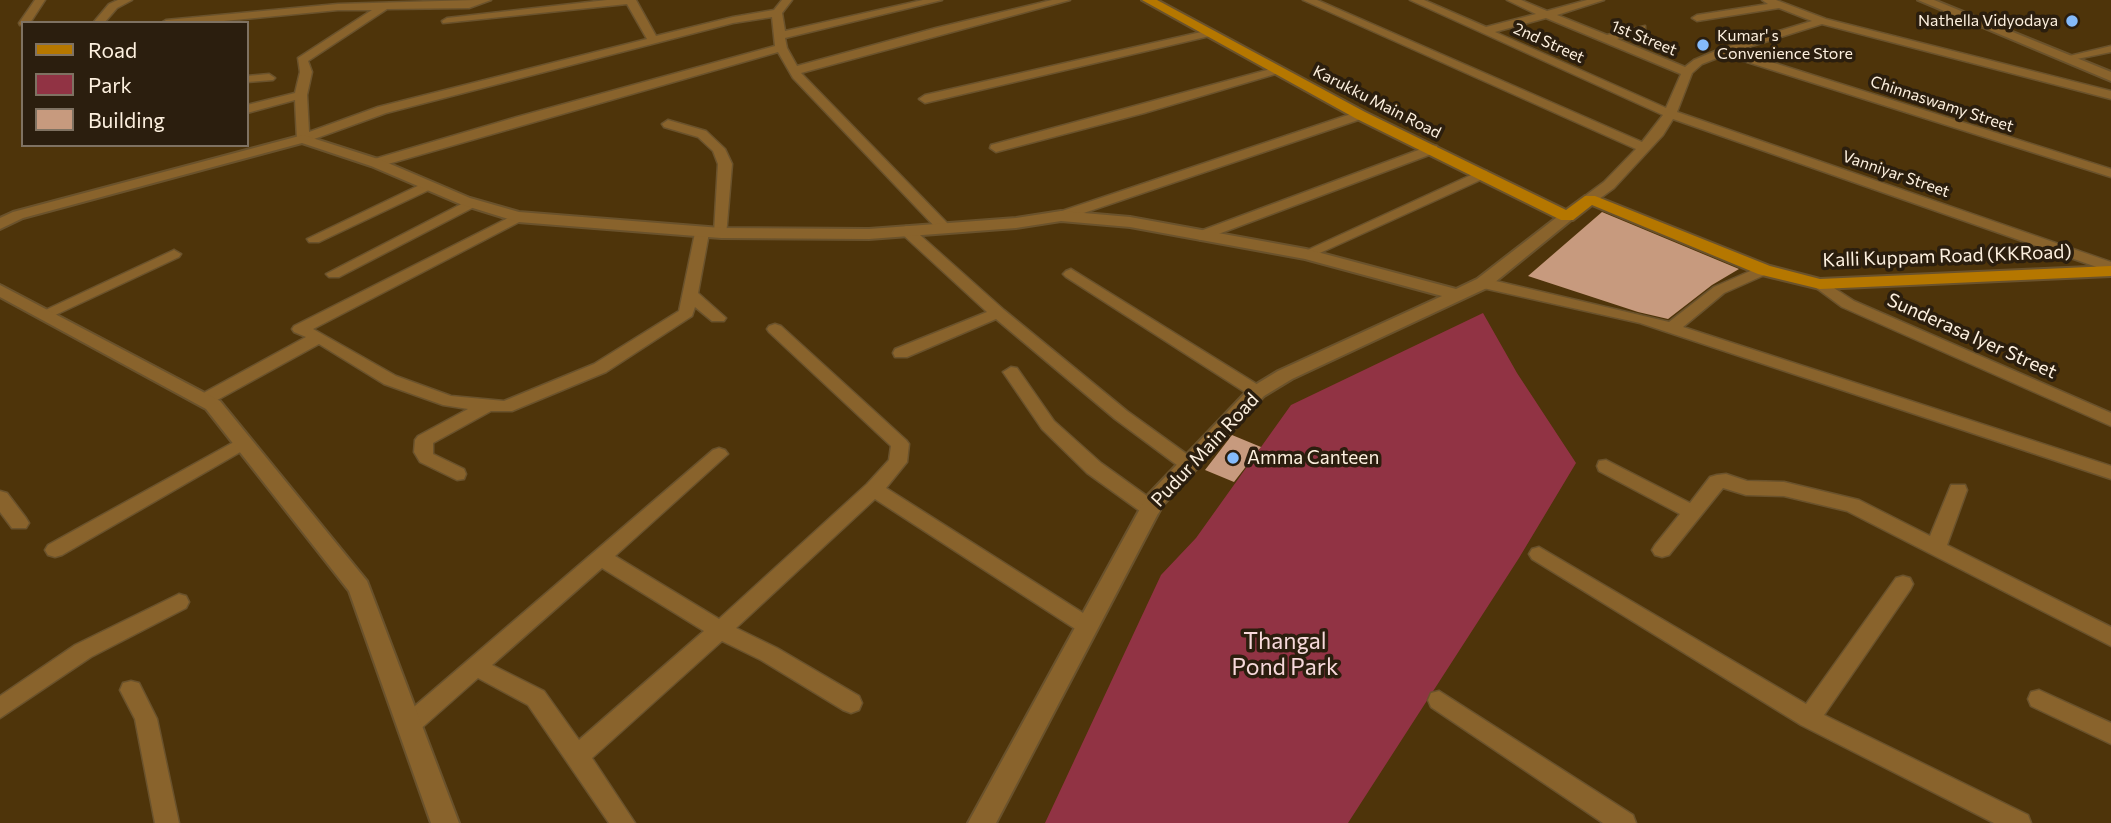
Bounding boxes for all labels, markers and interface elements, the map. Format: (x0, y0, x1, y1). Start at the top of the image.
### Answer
place label: Nathella Vidyodaya (1918, 11, 2058, 31)
marker: Nathella Vidyodaya (2064, 13, 2080, 29)
street label: 1st Street (1608, 16, 1680, 60)
street label: 2nd Street (1511, 19, 1587, 67)
legend (21, 21, 248, 147)
place label: Kumar' s Convenience Store (1717, 26, 1853, 64)
text: Road (88, 37, 137, 62)
marker: Kumar' s Convenience Store (1695, 37, 1711, 53)
street label: Karukku Main Road (1310, 61, 1444, 143)
text: Park (88, 72, 132, 97)
street label: Chinnaswamy Street (1868, 72, 2016, 136)
text: Building (88, 107, 165, 132)
street label: Vanniyar Street (1840, 147, 1952, 201)
street label: Kalli Kuppam Road (KKRoad) (1822, 240, 2072, 272)
street label: Sunderasa Iyer Street (1884, 288, 2060, 384)
street label: Pudur Main Road (1147, 388, 1263, 512)
place label: Amma Canteen (1247, 447, 1379, 469)
marker: Amma Canteen (1225, 450, 1241, 466)
park label: Thangal Pond Park (1232, 627, 1338, 681)

